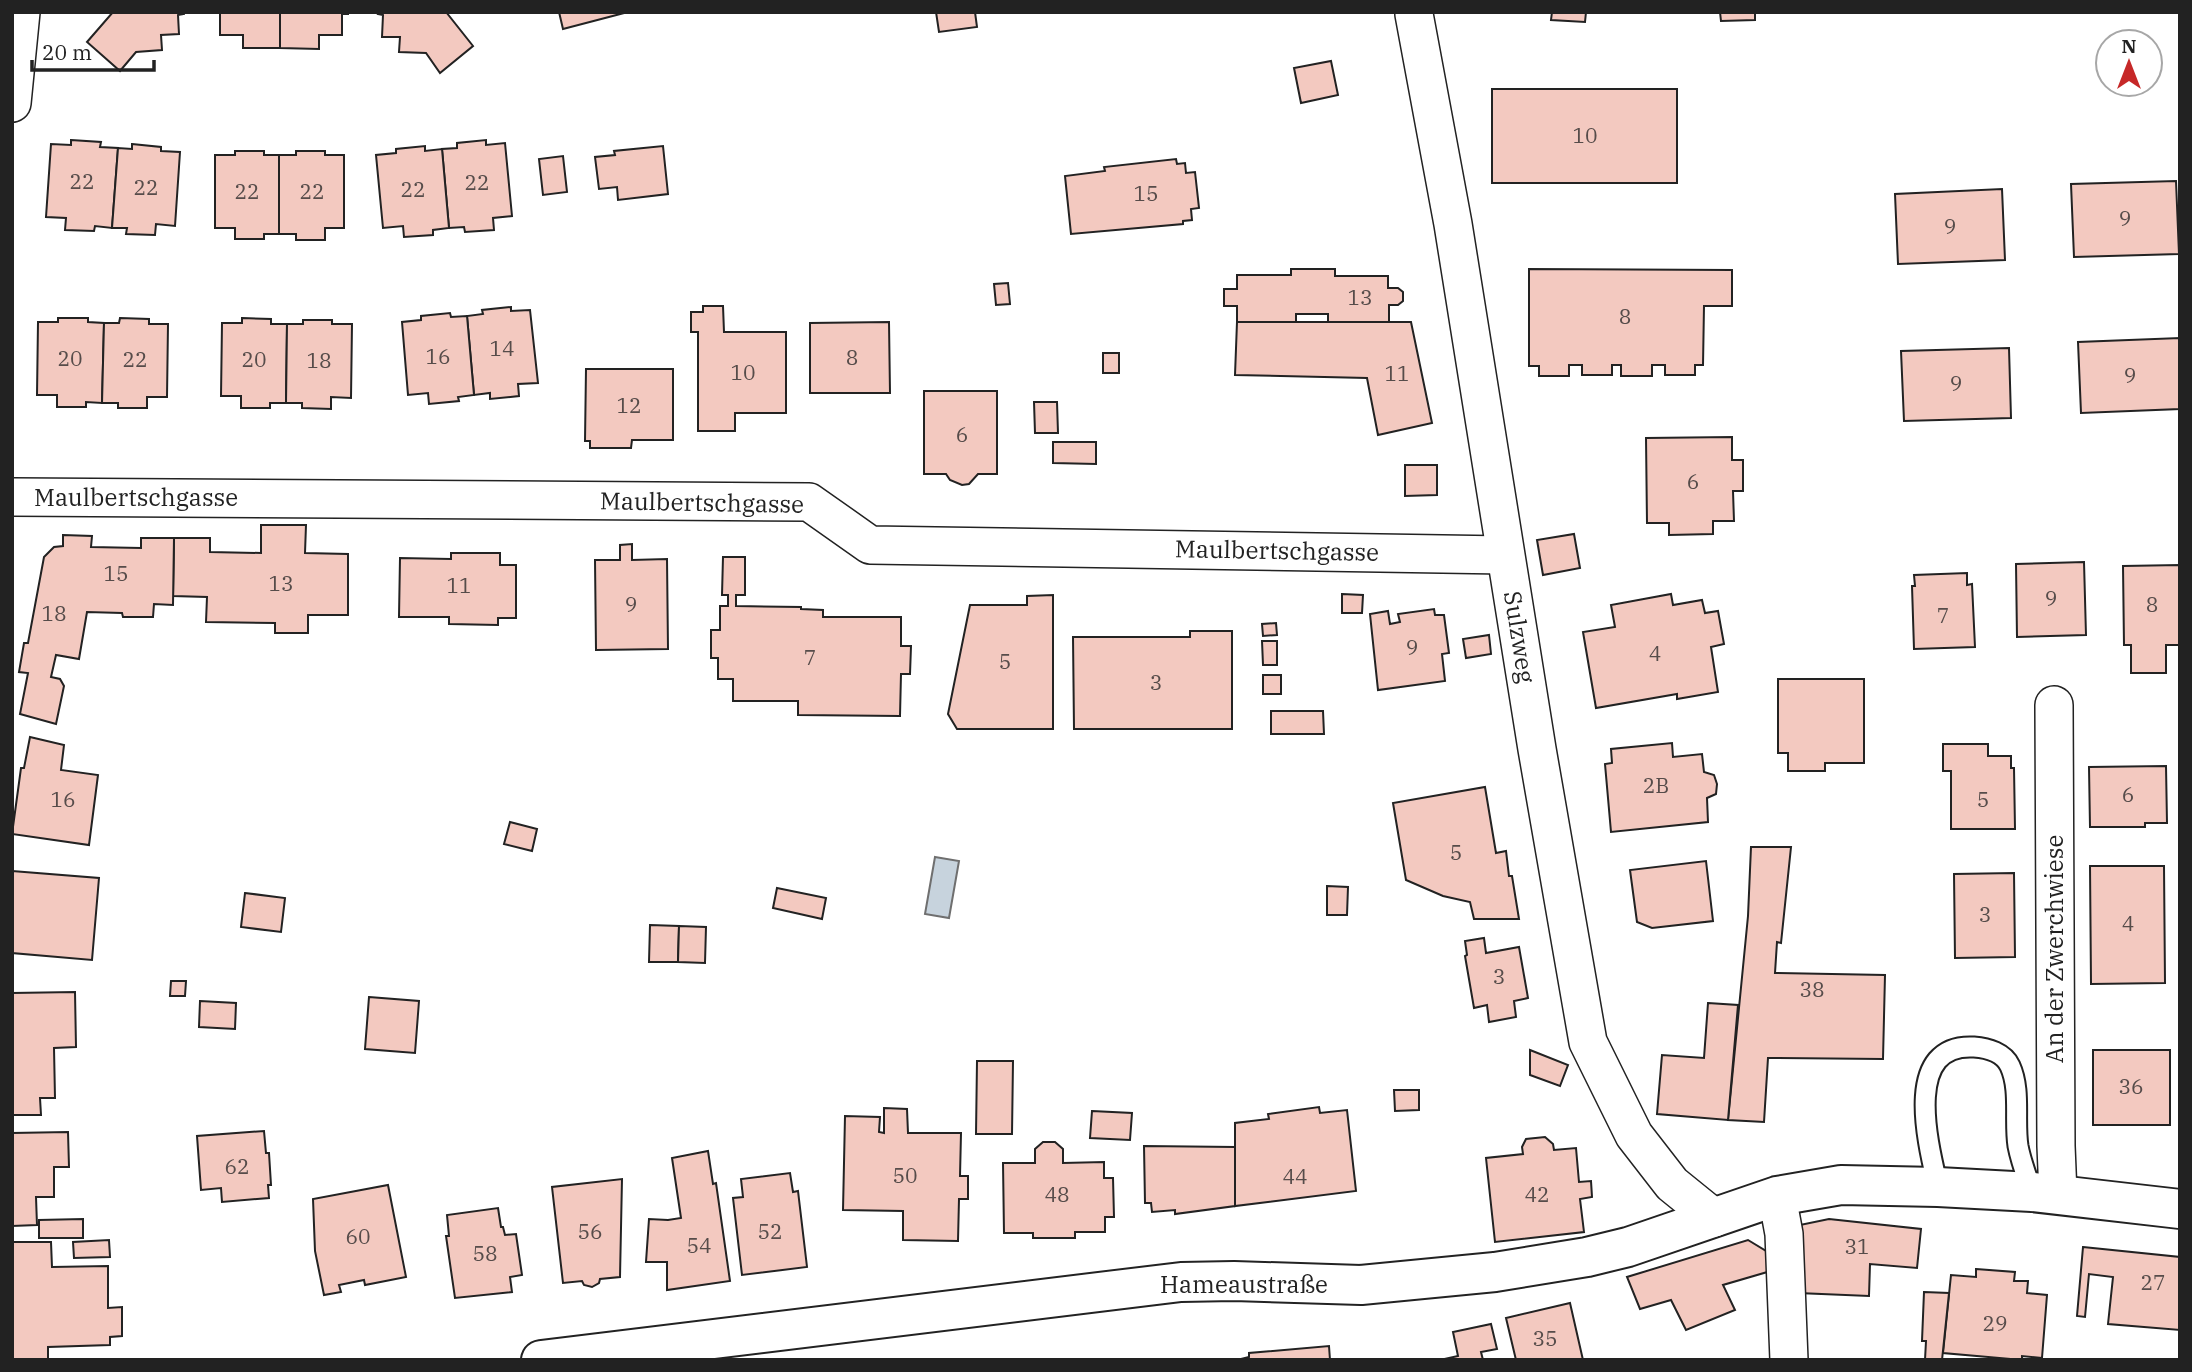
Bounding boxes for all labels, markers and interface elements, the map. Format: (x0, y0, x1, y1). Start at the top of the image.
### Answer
scale bar (32, 28, 154, 72)
north arrow (2094, 28, 2164, 98)
text: N (2121, 34, 2137, 58)
text: 20 m (42, 38, 92, 66)
house number: 10 (1572, 121, 1598, 149)
house number: 22 (69, 167, 95, 195)
house number: 22 (464, 168, 490, 196)
house number: 22 (133, 173, 159, 201)
house number: 22 (400, 175, 426, 203)
house number: 22 (234, 177, 260, 205)
house number: 22 (299, 177, 325, 205)
house number: 15 (1133, 179, 1159, 207)
house number: 9 (2119, 204, 2131, 232)
house number: 9 (1944, 212, 1956, 240)
house number: 13 (1347, 283, 1373, 311)
house number: 8 (1619, 302, 1631, 330)
house number: 14 (489, 334, 515, 362)
house number: 16 (425, 342, 451, 370)
house number: 8 (846, 343, 858, 371)
house number: 20 (57, 344, 83, 372)
house number: 22 (122, 345, 148, 373)
house number: 20 (241, 345, 267, 373)
house number: 18 (306, 346, 332, 374)
house number: 10 (730, 358, 756, 386)
house number: 11 (1384, 359, 1410, 387)
house number: 9 (2124, 361, 2136, 389)
house number: 9 (1950, 369, 1962, 397)
house number: 12 (616, 391, 642, 419)
house number: 6 (956, 420, 968, 448)
house number: 6 (1687, 467, 1699, 495)
street label: Maulbertschgasse (34, 481, 238, 513)
street label: Maulbertschgasse (600, 484, 804, 520)
street label: Maulbertschgasse (1175, 532, 1379, 568)
house number: 15 (103, 559, 129, 587)
house number: 13 (268, 569, 294, 597)
house number: 11 (446, 571, 472, 599)
house number: 9 (2045, 584, 2057, 612)
street label: Sulzweg (1497, 589, 1543, 685)
house number: 9 (625, 590, 637, 618)
house number: 8 (2146, 590, 2158, 618)
house number: 18 (41, 599, 67, 627)
house number: 7 (1937, 601, 1949, 629)
house number: 9 (1406, 633, 1418, 661)
house number: 4 (1649, 639, 1661, 667)
house number: 7 (804, 643, 816, 671)
house number: 5 (999, 647, 1011, 675)
house number: 3 (1150, 668, 1162, 696)
house number: 2B (1643, 771, 1669, 799)
house number: 6 (2122, 780, 2134, 808)
house number: 16 (50, 785, 76, 813)
house number: 5 (1977, 785, 1989, 813)
street label: An der Zwerchwiese (2038, 835, 2070, 1063)
house number: 5 (1450, 838, 1462, 866)
house number: 3 (1979, 900, 1991, 928)
house number: 4 (2122, 909, 2134, 937)
house number: 3 (1493, 962, 1505, 990)
house number: 38 (1799, 975, 1825, 1003)
house number: 36 (2118, 1072, 2144, 1100)
house number: 62 (224, 1152, 250, 1180)
house number: 50 (892, 1161, 918, 1189)
house number: 44 (1282, 1162, 1308, 1190)
house number: 48 (1044, 1180, 1070, 1208)
house number: 42 (1524, 1180, 1550, 1208)
house number: 56 (577, 1217, 603, 1245)
house number: 52 (757, 1217, 783, 1245)
house number: 60 (345, 1222, 371, 1250)
house number: 54 (686, 1231, 712, 1259)
house number: 31 (1844, 1232, 1870, 1260)
house number: 58 (472, 1239, 498, 1267)
street label: Hameaustraße (1160, 1268, 1328, 1300)
house number: 27 (2140, 1268, 2166, 1296)
house number: 29 (1982, 1309, 2008, 1337)
house number: 35 (1532, 1324, 1558, 1352)

